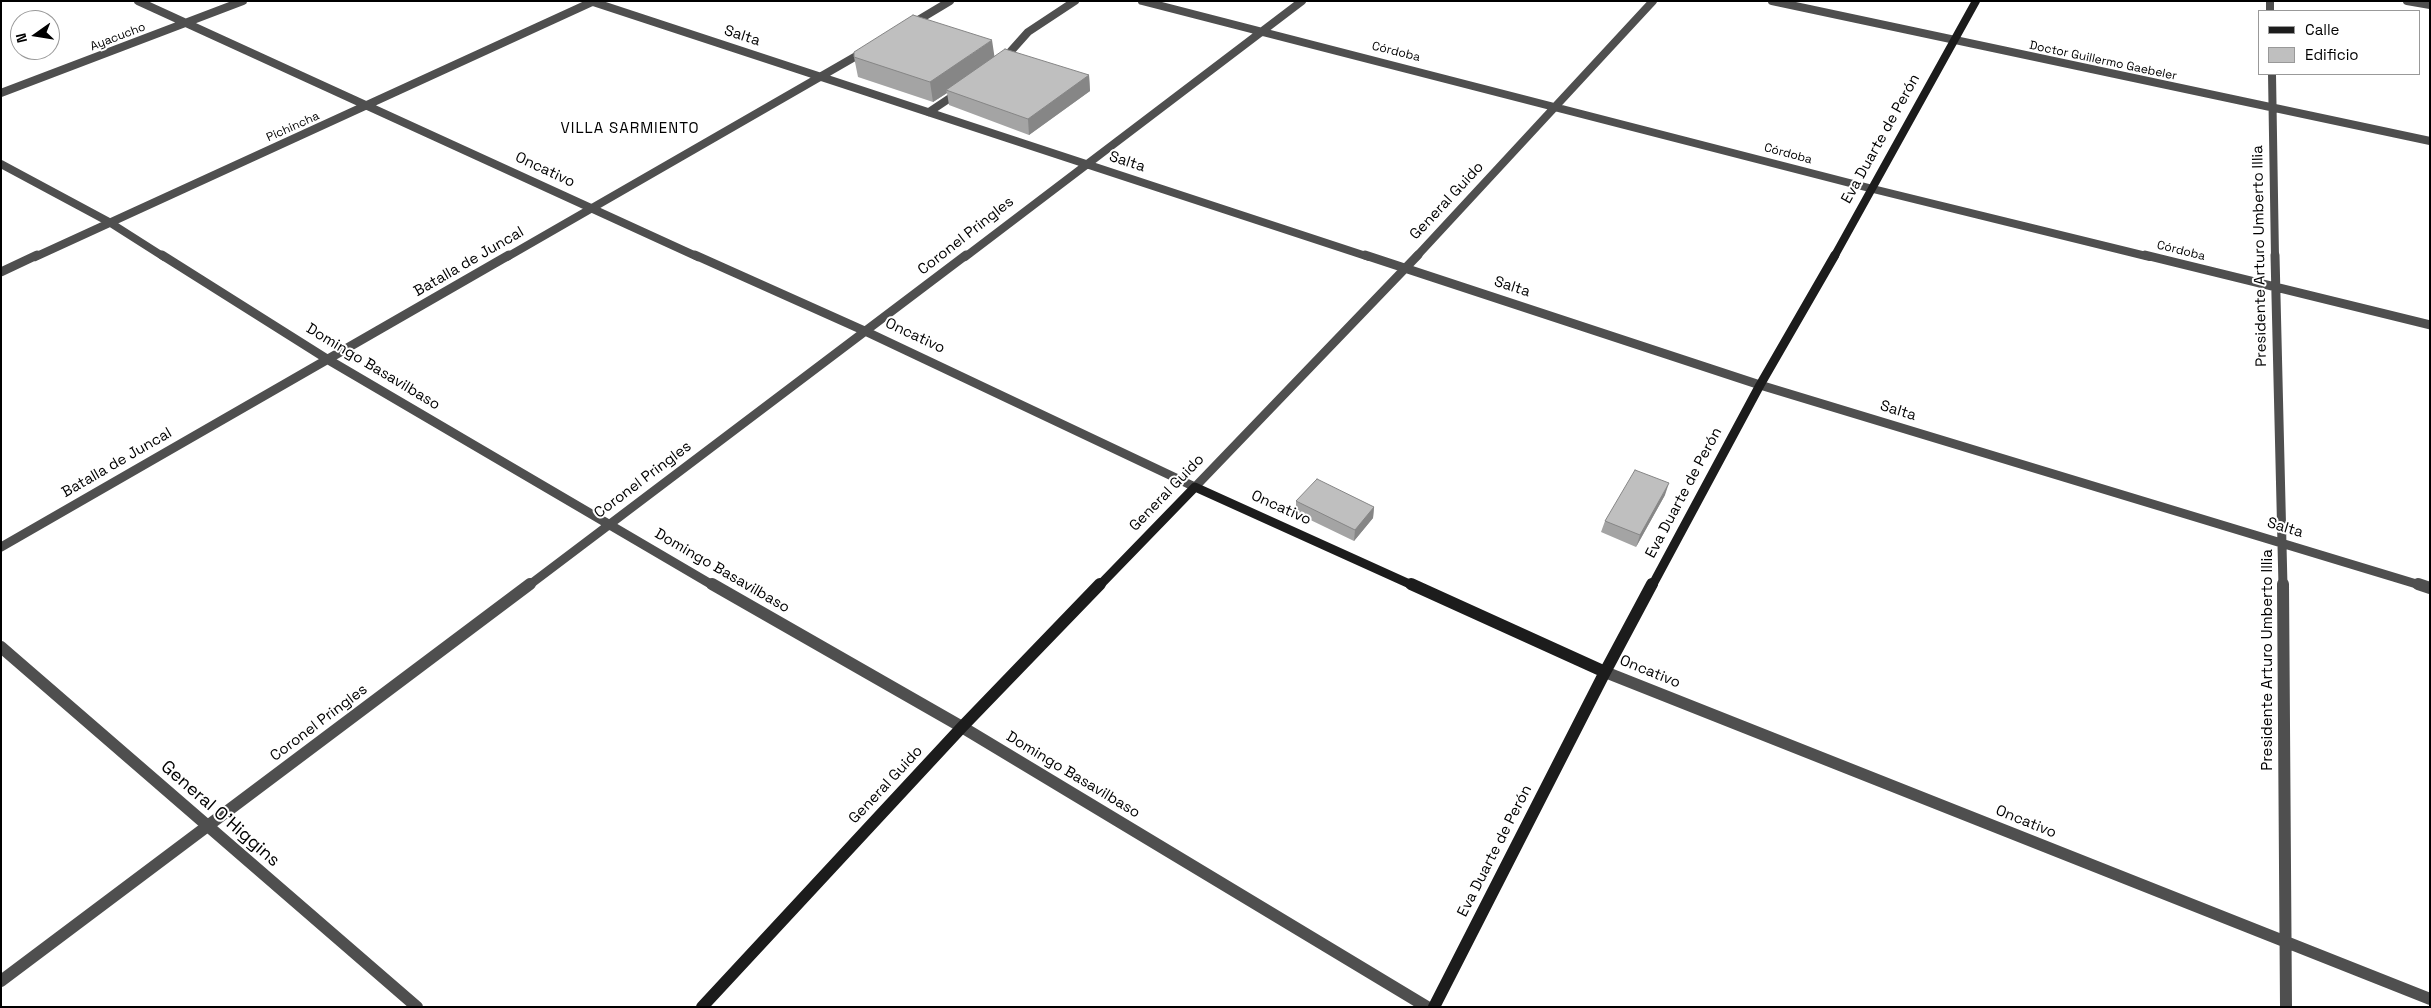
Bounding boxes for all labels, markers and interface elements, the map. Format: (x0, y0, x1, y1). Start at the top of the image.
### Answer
north arrow (10, 10, 60, 60)
legend (2258, 10, 2421, 75)
street label: Ayacucho (88, 20, 148, 54)
text: Calle (2305, 20, 2340, 39)
street label: Salta (722, 22, 762, 50)
text: N (12, 32, 31, 45)
street label: Doctor Guillermo Gaebeler (2028, 38, 2178, 84)
street label: Córdoba (1370, 39, 1422, 65)
text: Edificio (2305, 45, 2359, 64)
street label: Eva Duarte de Perón (1838, 71, 1924, 207)
street label: Pichincha (264, 109, 322, 145)
district label: VILLA SARMIENTO (559, 120, 701, 138)
street label: Córdoba (1762, 141, 1814, 167)
street label: Presidente Arturo Umberto Illia (2249, 145, 2271, 367)
street label: Oncativo (512, 148, 578, 192)
street label: Salta (1107, 148, 1147, 176)
street label: General Guido (1406, 158, 1488, 244)
street label: Coronel Pringles (914, 193, 1018, 279)
street label: Batalla de Juncal (411, 223, 527, 301)
street label: Córdoba (2155, 238, 2207, 264)
street label: Salta (1492, 273, 1532, 301)
street label: Oncativo (882, 314, 948, 358)
street label: Domingo Basavilbaso (303, 320, 443, 414)
street label: Salta (1878, 397, 1918, 425)
street label: Batalla de Juncal (59, 424, 175, 502)
street label: Eva Duarte de Perón (1642, 425, 1726, 561)
street label: Coronel Pringles (591, 438, 695, 522)
street label: General Guido (1126, 451, 1208, 535)
street label: Oncativo (1248, 487, 1314, 529)
street label: Salta (2265, 514, 2305, 542)
street label: Domingo Basavilbaso (651, 525, 793, 617)
street label: Presidente Arturo Umberto Illia (2259, 549, 2277, 771)
street label: Oncativo (1617, 652, 1683, 692)
street label: Coronel Pringles (267, 681, 371, 765)
street label: Domingo Basavilbaso (1003, 728, 1143, 822)
street label: General Guido (845, 742, 927, 828)
street label: General O'Higgins (156, 756, 284, 872)
street label: Eva Duarte de Perón (1454, 782, 1536, 920)
street label: Oncativo (1993, 802, 2059, 842)

